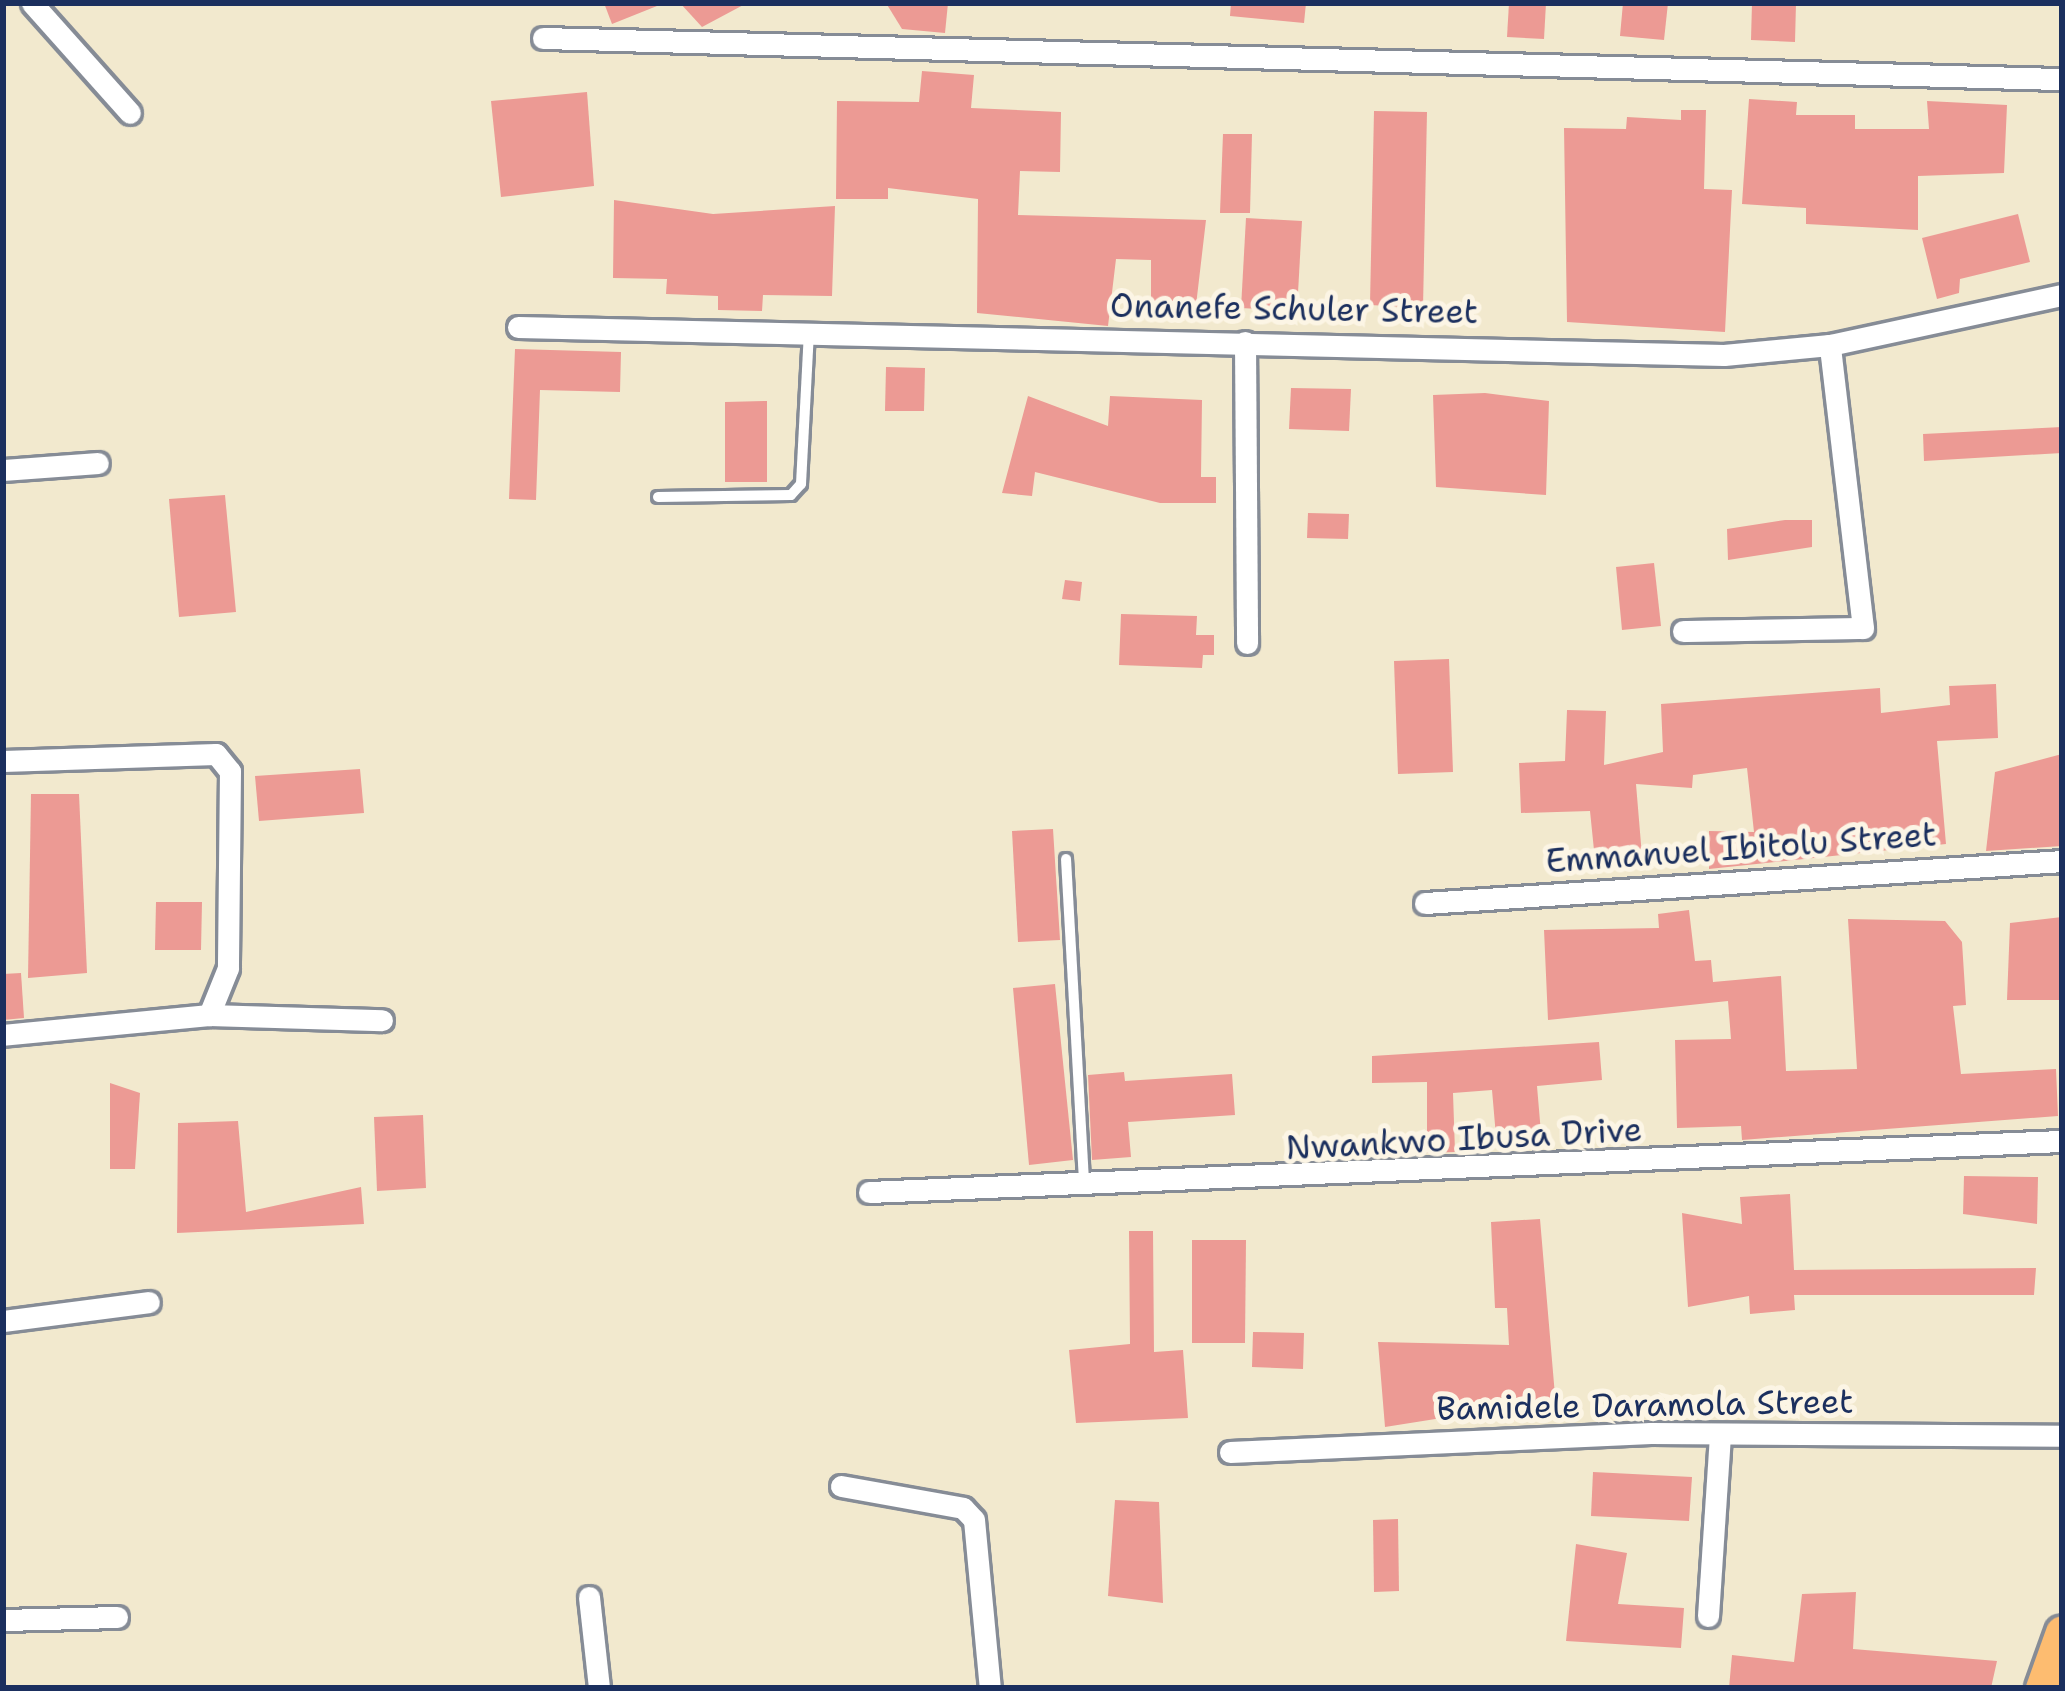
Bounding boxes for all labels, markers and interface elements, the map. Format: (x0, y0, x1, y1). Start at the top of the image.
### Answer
street label: Onanefe Schuler Street (1110, 286, 1478, 332)
street label: Emmanuel Ibitolu Street (1544, 815, 1938, 881)
street label: Nwankwo Ibusa Drive (1285, 1110, 1643, 1168)
street label: Bamidele Daramola Street (1436, 1382, 1854, 1428)

